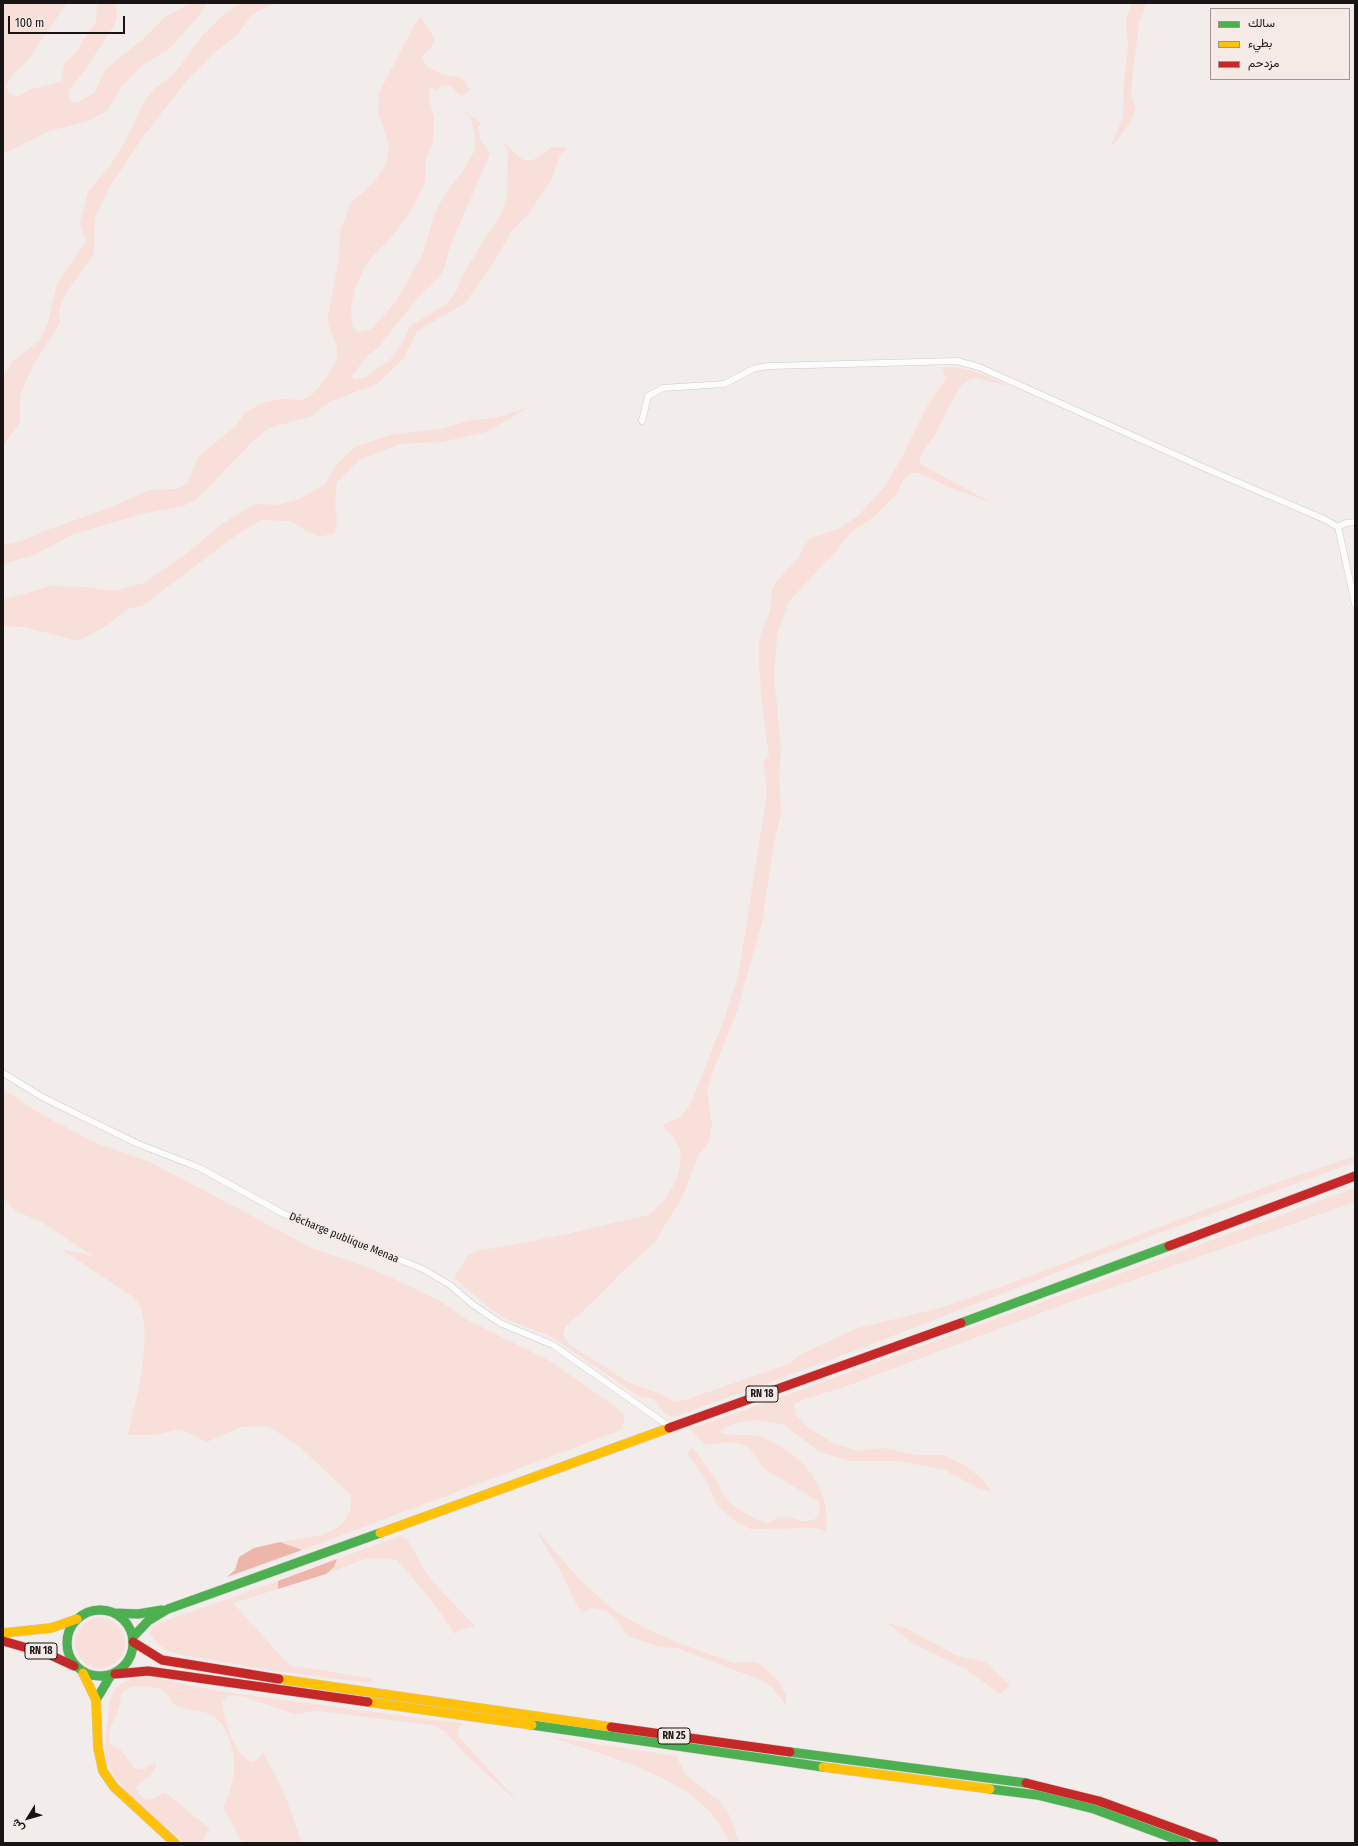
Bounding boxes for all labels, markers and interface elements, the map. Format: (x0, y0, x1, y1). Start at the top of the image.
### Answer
scale bar (10, 8, 127, 34)
legend (1210, 8, 1350, 80)
text: 100 m (15, 16, 44, 30)
text: سالك (1248, 16, 1275, 30)
text: بطيء (1248, 36, 1272, 50)
text: مزدحم (1248, 56, 1279, 70)
street label: Décharge publique Menaa (287, 1210, 401, 1266)
road number: RN 18 (746, 1386, 778, 1402)
road number: RN 18 (25, 1643, 57, 1659)
road number: RN 25 (658, 1728, 690, 1744)
north arrow (8, 1798, 48, 1838)
text: ش (9, 1816, 27, 1835)

